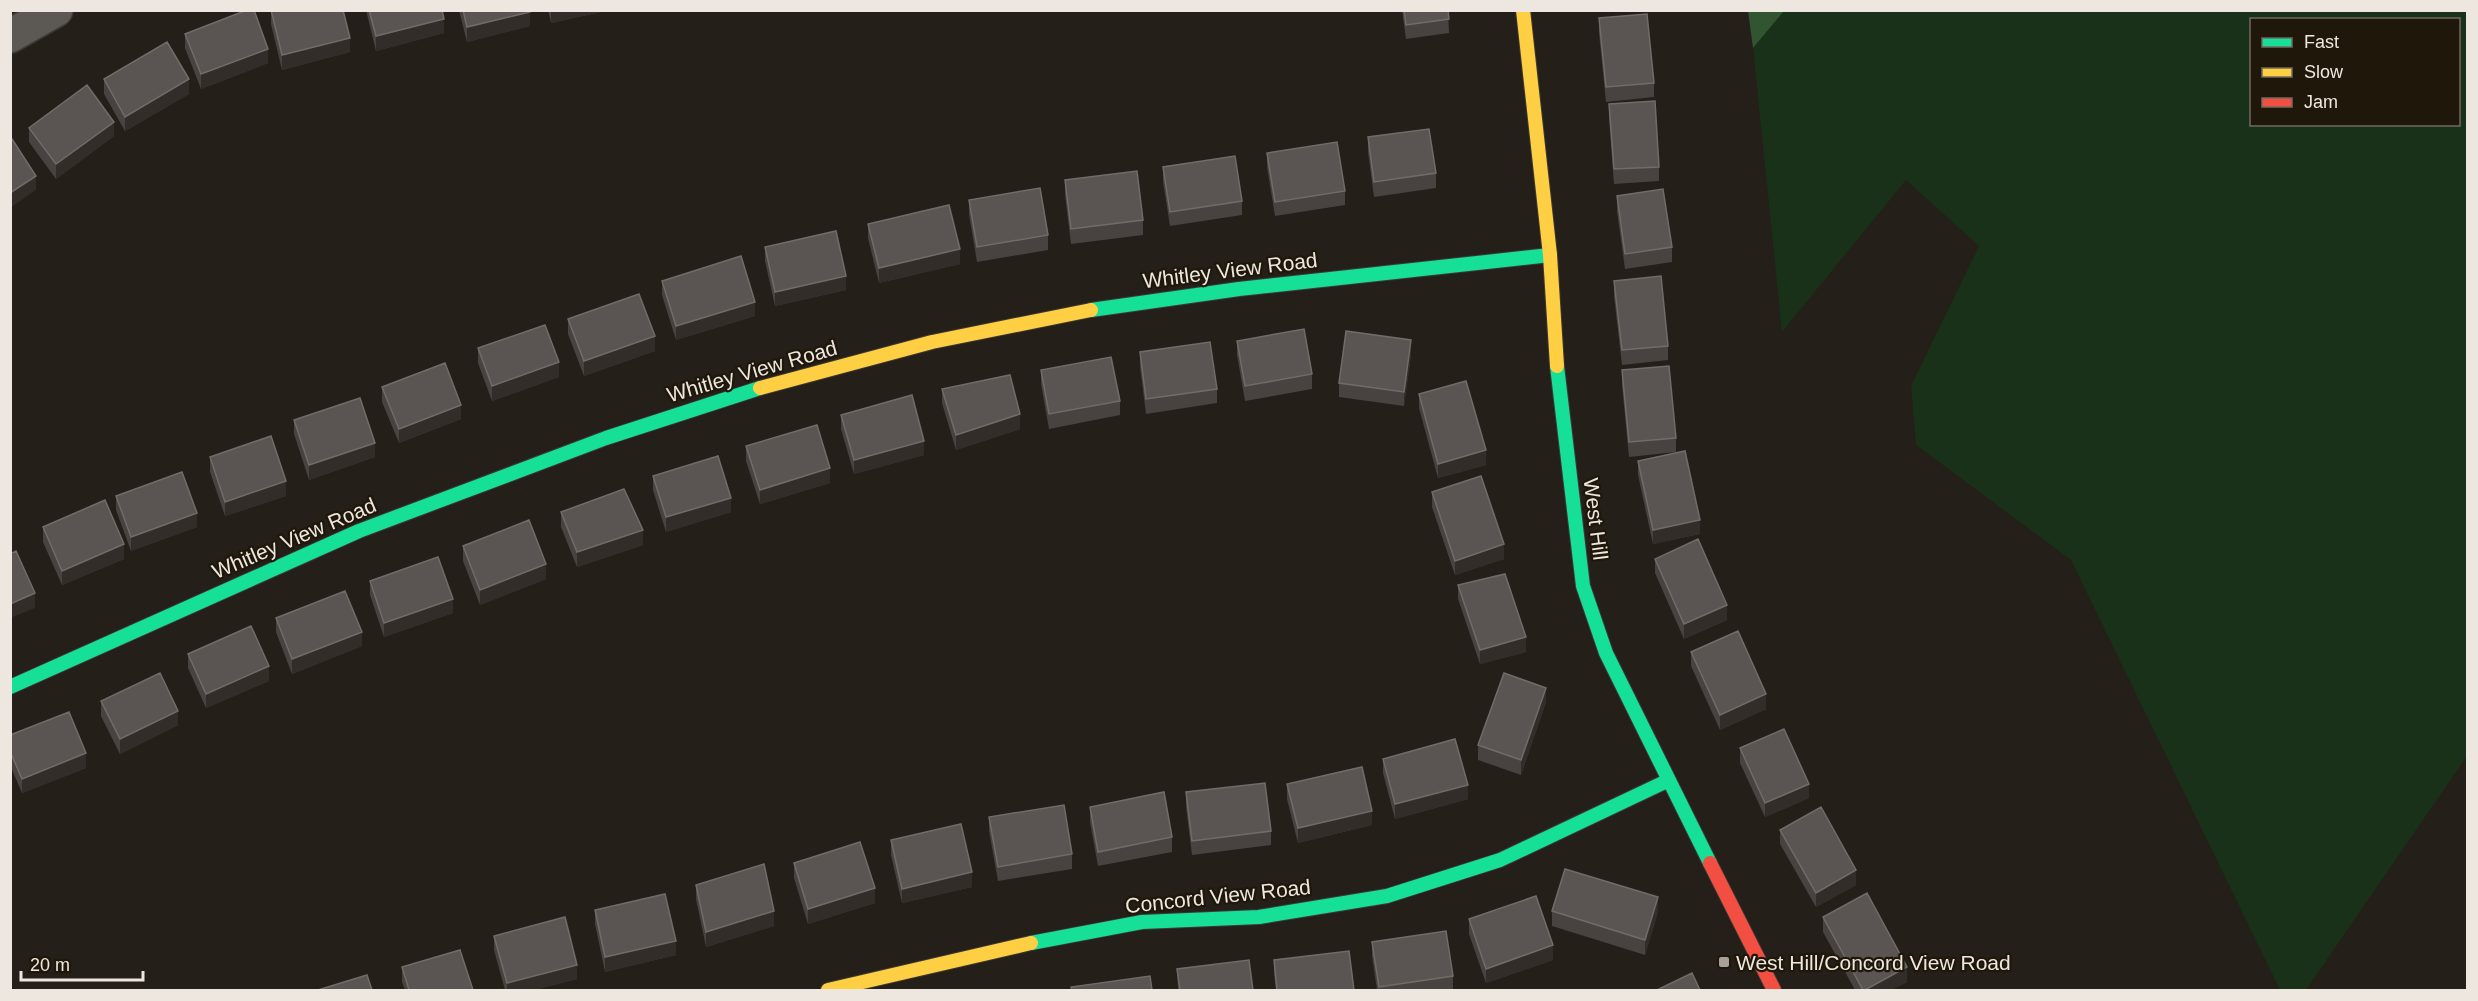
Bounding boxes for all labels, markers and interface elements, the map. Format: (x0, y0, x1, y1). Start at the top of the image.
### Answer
legend (2250, 18, 2460, 126)
text: Fast (2304, 32, 2339, 52)
text: Slow (2304, 62, 2344, 82)
text: Jam (2304, 92, 2338, 112)
street label: Whitley View Road (1141, 248, 1319, 292)
street label: Whitley View Road (664, 336, 840, 406)
street label: West Hill (1580, 477, 1612, 561)
street label: Whitley View Road (209, 493, 379, 583)
street label: Concord View Road (1124, 875, 1312, 917)
scale bar (21, 944, 142, 982)
place label: West Hill/Concord View Road (1736, 951, 2011, 974)
text: 20 m (30, 955, 70, 975)
marker: West Hill/Concord View Road (1717, 955, 1731, 969)

